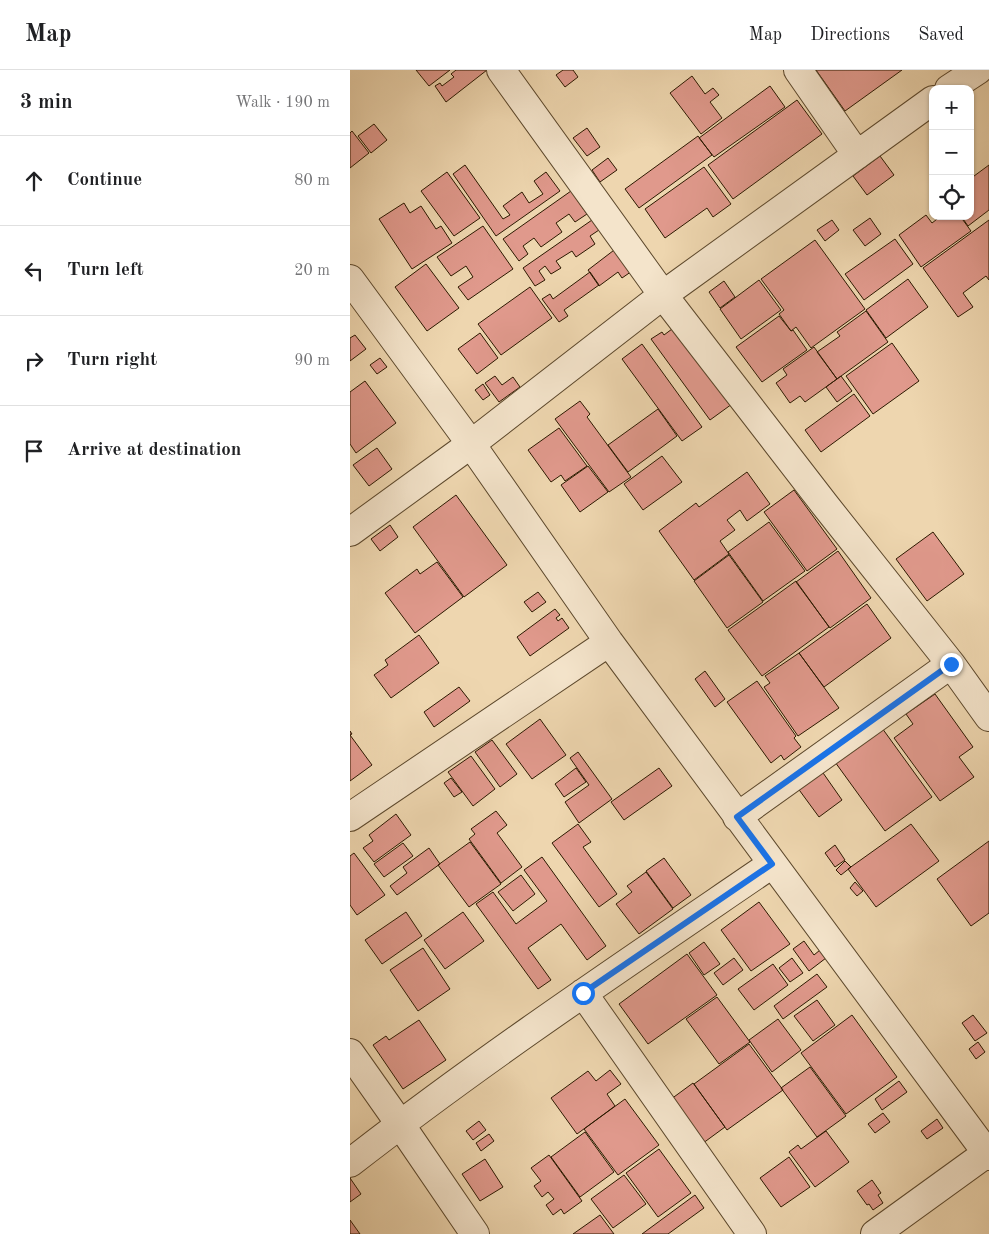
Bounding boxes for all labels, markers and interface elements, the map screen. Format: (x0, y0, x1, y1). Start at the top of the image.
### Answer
text: Map (25, 23, 72, 47)
text: Map (749, 26, 782, 44)
text: Directions (810, 26, 890, 44)
text: Saved (918, 26, 964, 44)
map controls (929, 85, 974, 220)
button: + (929, 85, 974, 130)
text: 3 min (20, 92, 73, 113)
text: Walk · 190 m (235, 95, 330, 111)
button: − (929, 130, 974, 175)
icon: ahead (20, 167, 48, 195)
text: Continue (67, 171, 142, 190)
text: 80 m (294, 173, 330, 189)
button: locate (929, 175, 974, 220)
icon: left (20, 257, 48, 285)
text: Turn left (67, 261, 144, 280)
text: 20 m (294, 263, 330, 279)
icon: right (20, 347, 48, 375)
text: Turn right (67, 351, 157, 370)
text: 90 m (294, 353, 330, 369)
icon: arrive (20, 437, 48, 465)
text: Arrive at destination (67, 441, 241, 460)
route end (940, 653, 963, 676)
route start (572, 982, 595, 1005)

